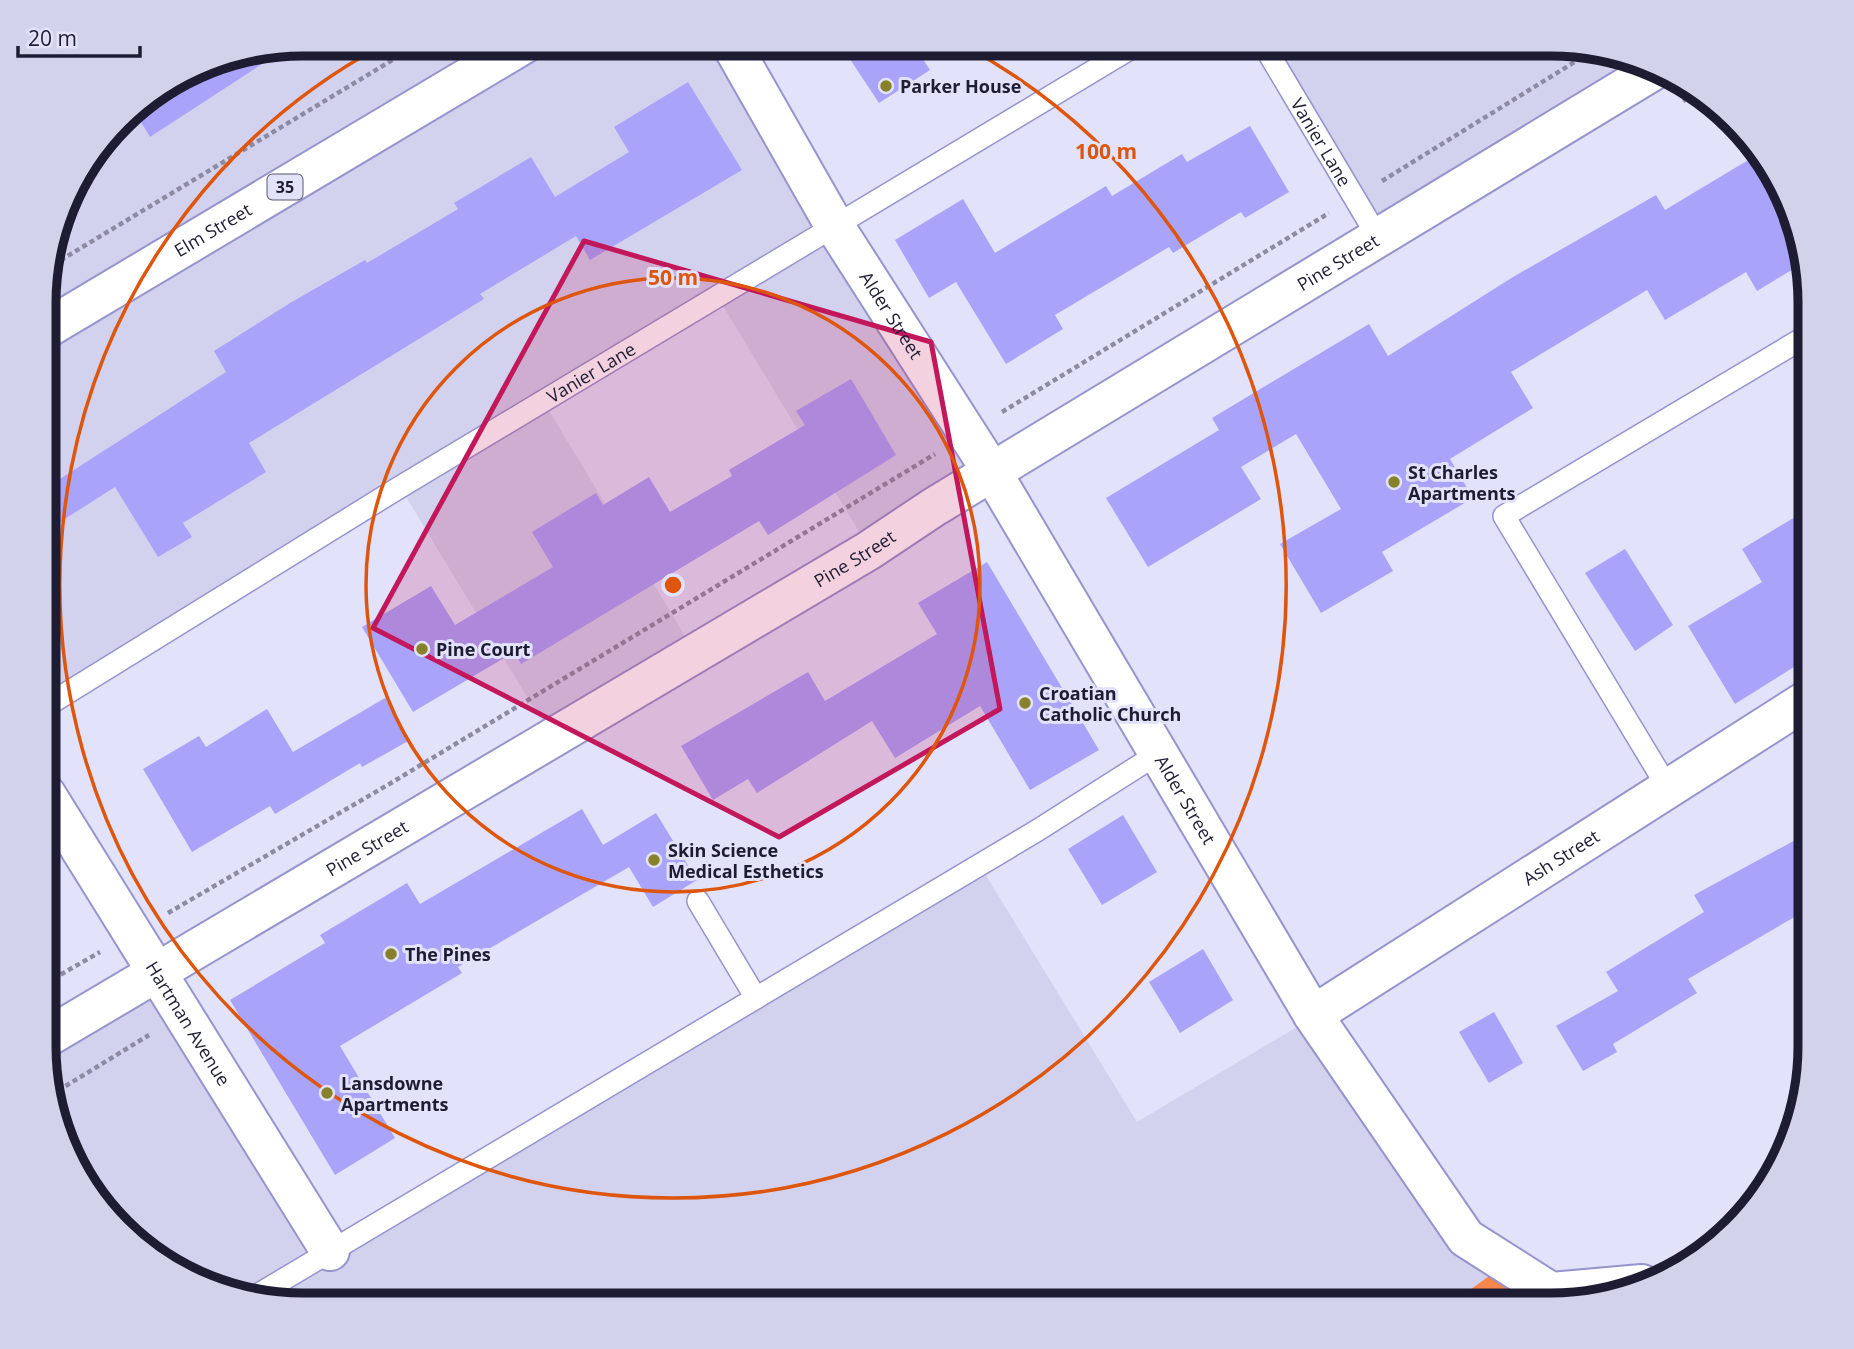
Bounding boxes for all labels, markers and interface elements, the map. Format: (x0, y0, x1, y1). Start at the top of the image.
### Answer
scale bar (18, 14, 140, 58)
text: 20 m (28, 24, 77, 52)
place label: Parker House (900, 74, 1021, 98)
marker: Parker House (878, 78, 894, 94)
street label: Vanier Lane (1286, 93, 1357, 191)
text: 100 m (1075, 137, 1137, 165)
road number: 35 (268, 174, 302, 200)
street label: Elm Street (169, 197, 256, 262)
street label: Pine Street (1292, 228, 1383, 296)
text: 50 m (648, 263, 698, 291)
street label: Alder Street (855, 267, 928, 363)
street label: Vanier Lane (542, 337, 640, 408)
place label: St Charles Apartments (1408, 460, 1516, 505)
marker: St Charles Apartments (1386, 474, 1402, 490)
street label: Pine Street (809, 524, 900, 593)
centre of rings (661, 573, 685, 597)
place label: Pine Court (436, 637, 531, 661)
marker: Pine Court (414, 641, 430, 657)
place label: Croatian Catholic Church (1039, 681, 1181, 726)
marker: Croatian Catholic Church (1017, 695, 1033, 711)
street label: Alder Street (1150, 751, 1221, 848)
street label: Pine Street (321, 814, 412, 882)
street label: Ash Street (1518, 824, 1604, 890)
place label: Skin Science Medical Esthetics (668, 838, 824, 883)
marker: Skin Science Medical Esthetics (646, 852, 662, 868)
place label: The Pines (405, 942, 491, 966)
marker: The Pines (383, 946, 399, 962)
street label: Hartman Avenue (141, 957, 236, 1090)
place label: Lansdowne Apartments (341, 1071, 449, 1116)
marker: Lansdowne Apartments (319, 1085, 335, 1101)

